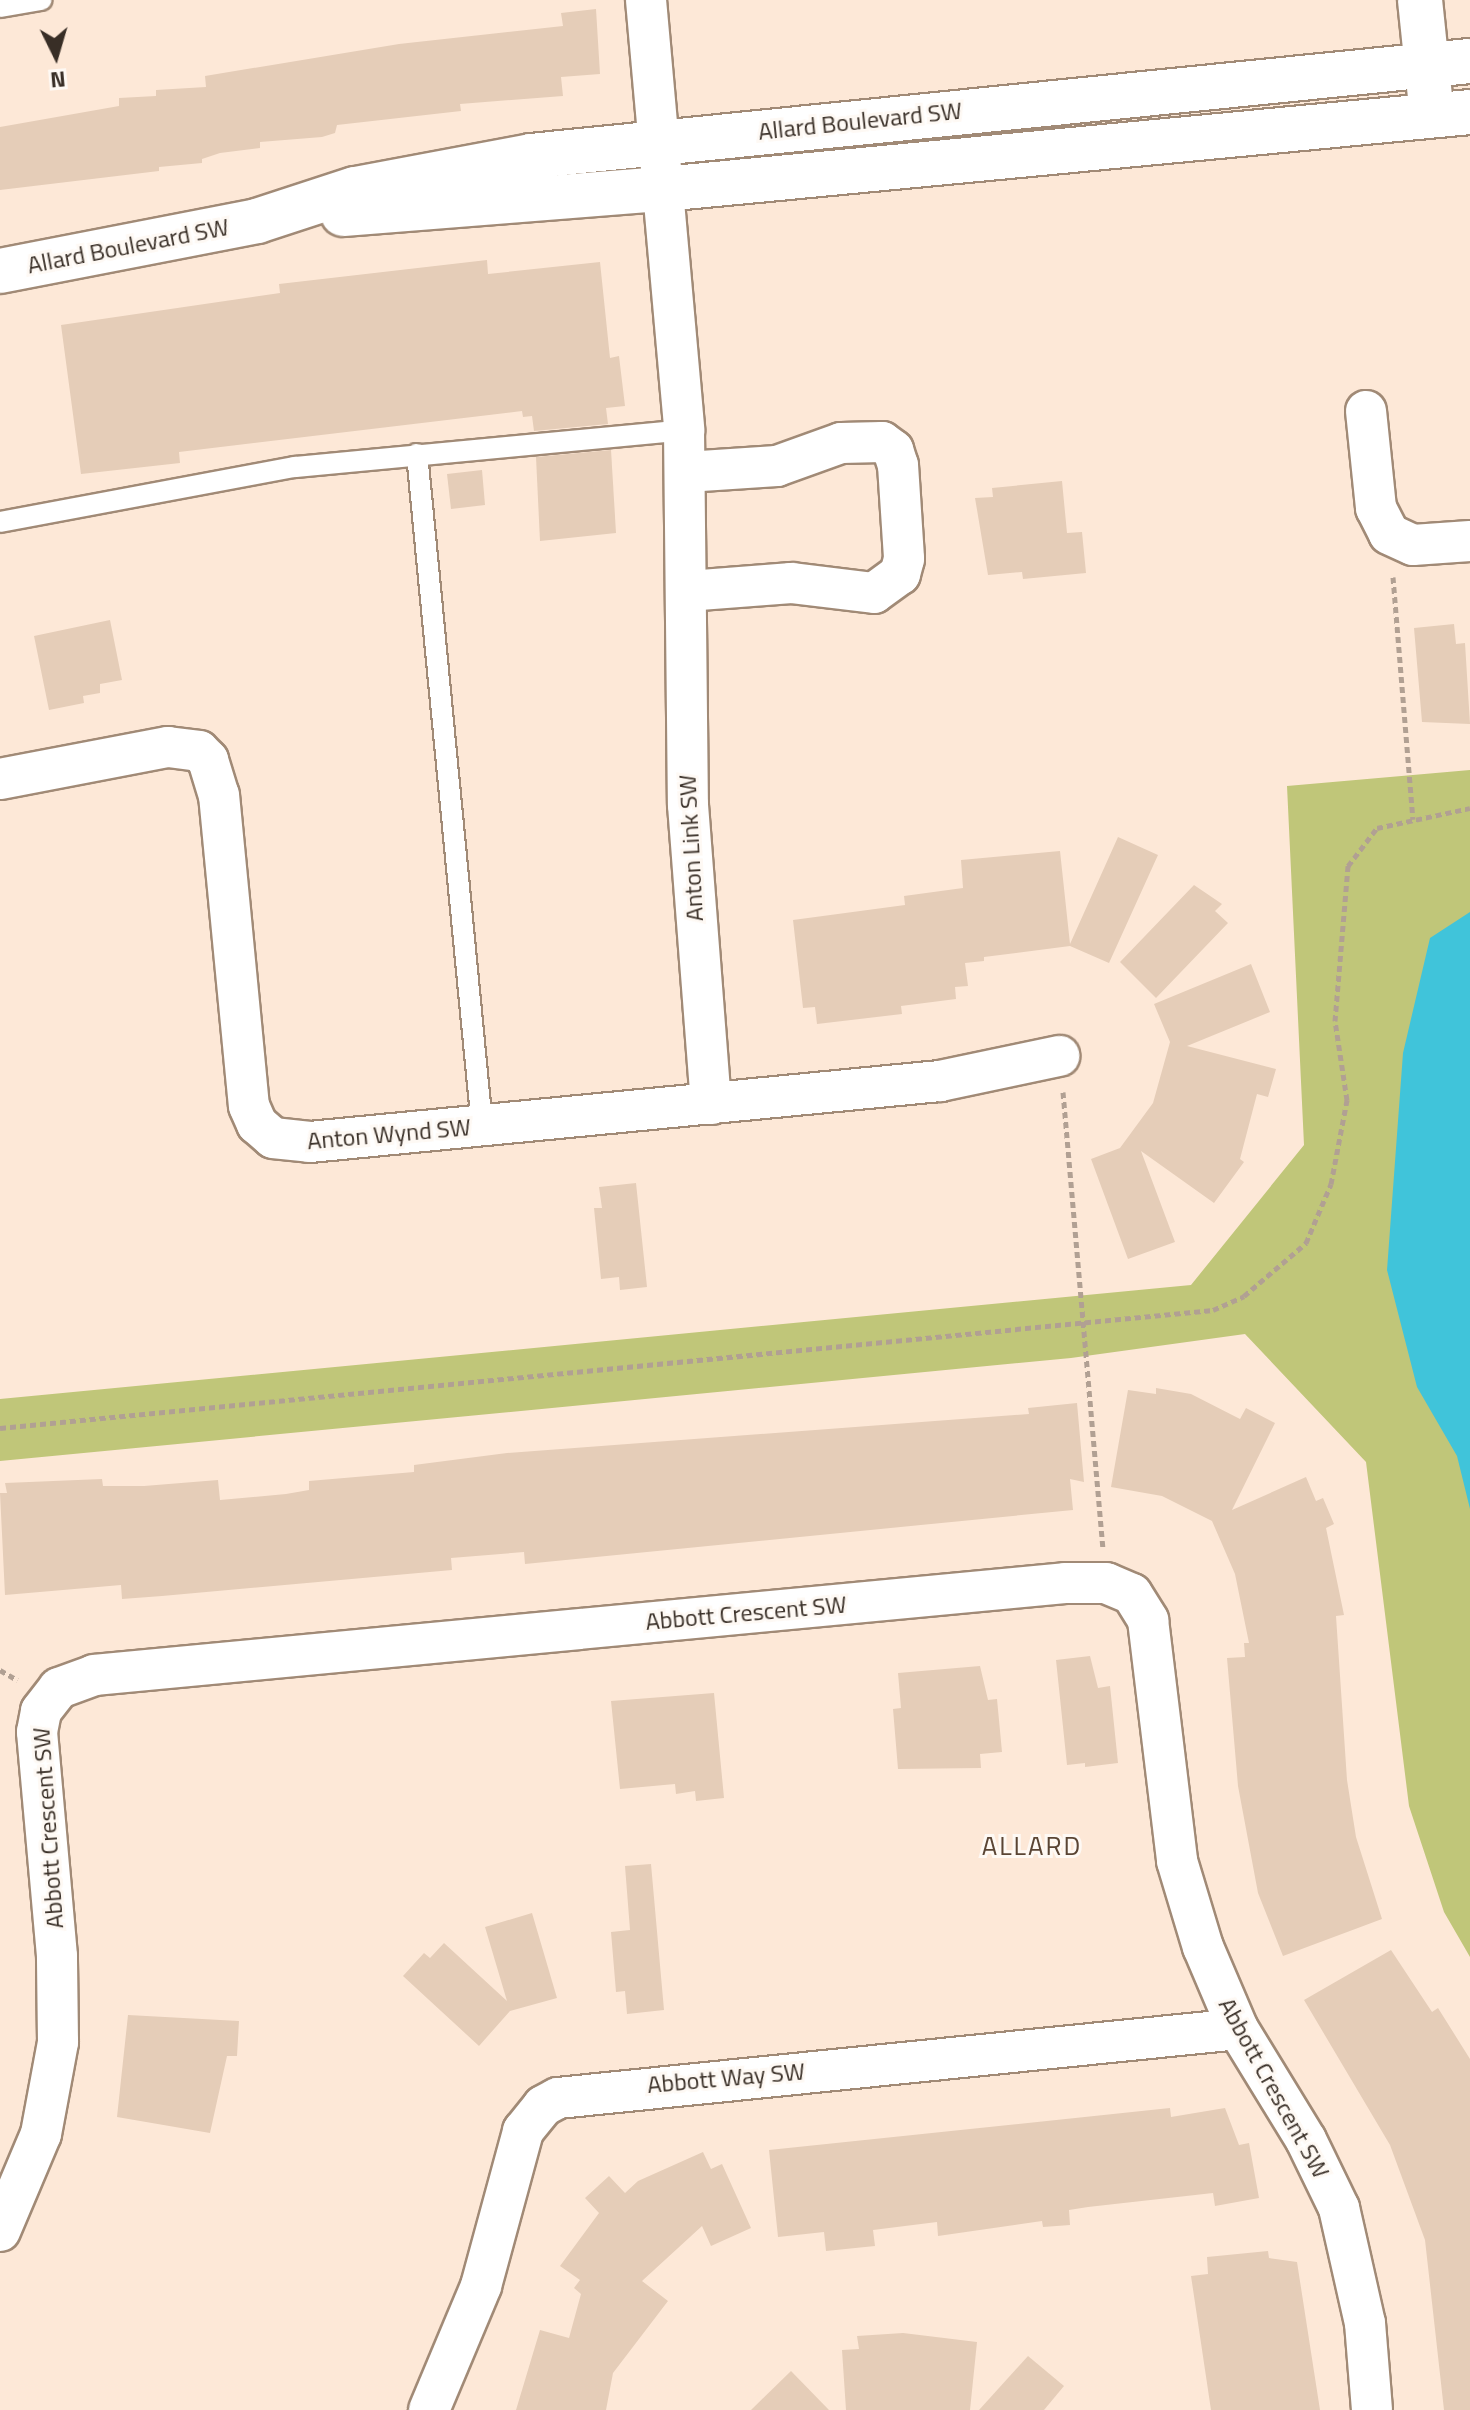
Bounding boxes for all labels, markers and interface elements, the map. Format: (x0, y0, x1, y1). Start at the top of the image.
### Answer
north arrow (16, 16, 96, 96)
text: N (49, 62, 67, 98)
street label: Allard Boulevard SW (757, 96, 963, 146)
street label: Allard Boulevard SW (25, 212, 231, 280)
street label: Anton Link SW (673, 774, 709, 922)
street label: Anton Wynd SW (306, 1112, 472, 1156)
street label: Abbott Crescent SW (644, 1590, 848, 1636)
street label: Abbott Crescent SW (27, 1726, 69, 1930)
district label: ALLARD (982, 1830, 1082, 1862)
street label: Abbott Crescent SW (1212, 1993, 1336, 2183)
street label: Abbott Way SW (646, 2057, 806, 2099)

